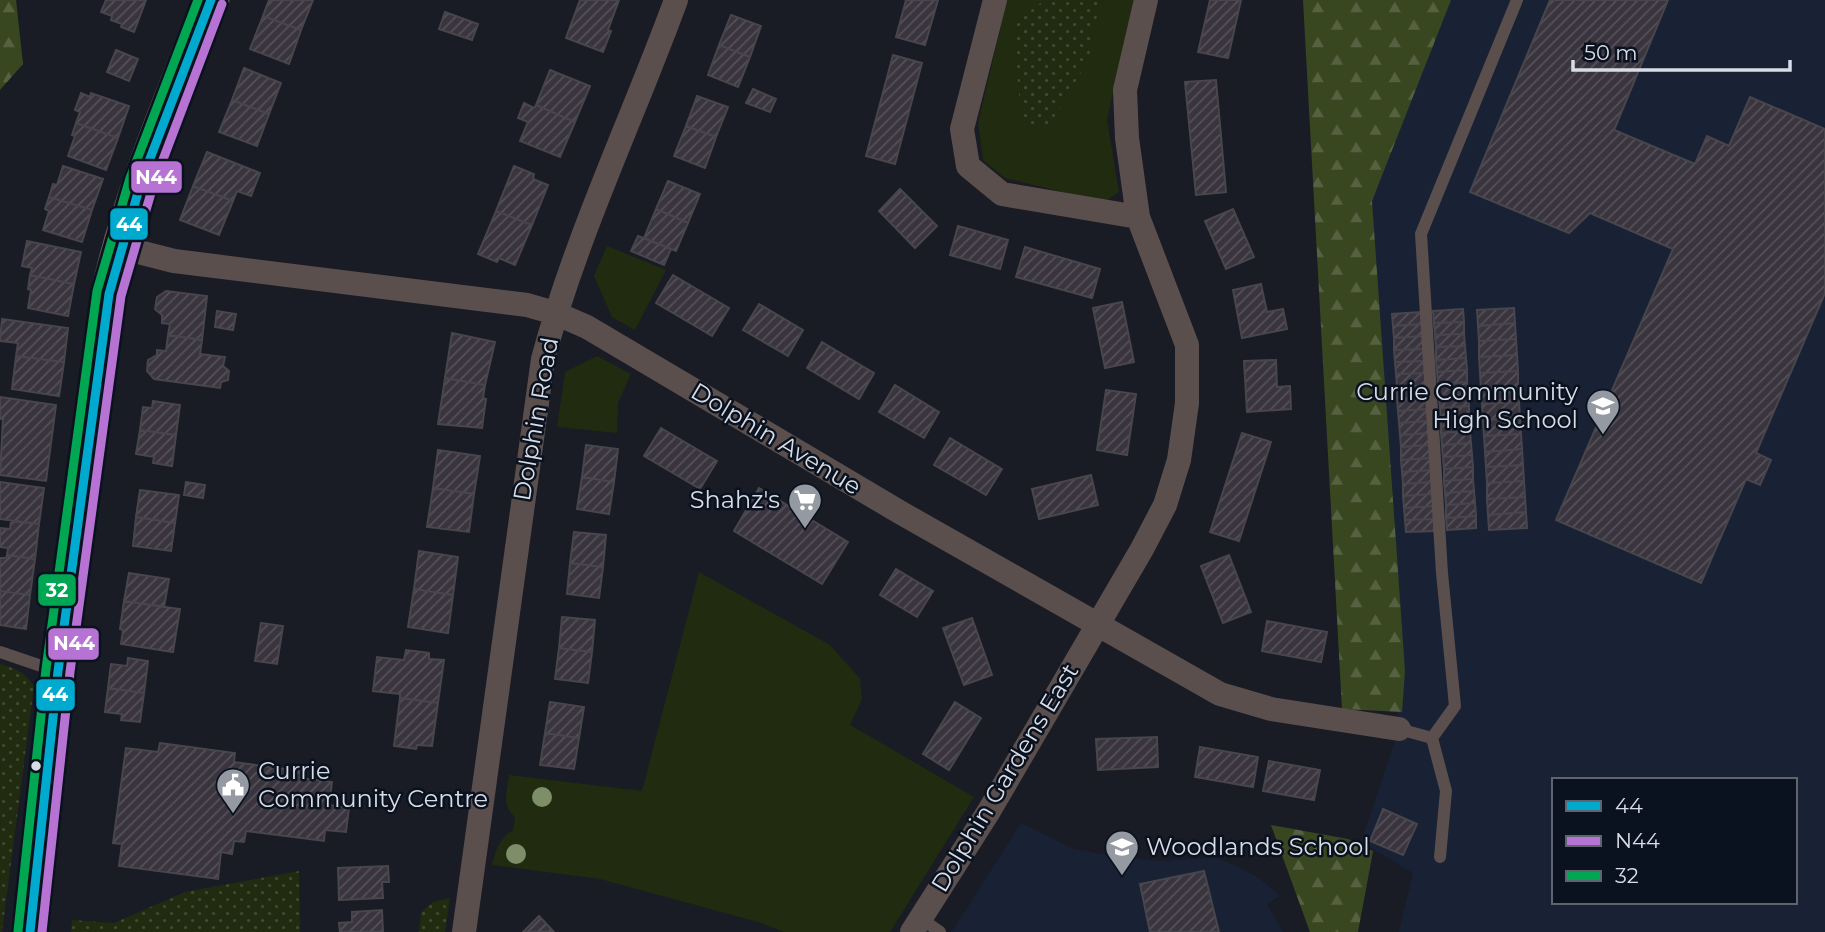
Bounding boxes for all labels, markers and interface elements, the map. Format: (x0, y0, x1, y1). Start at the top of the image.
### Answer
scale bar (1573, 28, 1790, 72)
text: 50 m (1584, 40, 1638, 65)
line badge: N44 (130, 160, 183, 194)
text: N44 (135, 166, 177, 189)
line badge: 44 (109, 207, 149, 241)
text: 44 (116, 213, 142, 236)
street label: Dolphin Road (507, 335, 564, 503)
street label: Dolphin Avenue (686, 376, 867, 501)
place label: Currie Community High School (1356, 377, 1578, 434)
school or university icon: Currie Community High School (1584, 387, 1622, 436)
supermarket icon: Shahz's (786, 481, 824, 530)
place label: Shahz's (690, 485, 780, 514)
line badge: 32 (37, 573, 77, 607)
text: 32 (45, 579, 68, 602)
line badge: N44 (47, 627, 100, 661)
text: N44 (53, 632, 95, 655)
street label: Dolphin Gardens East (925, 658, 1084, 897)
line badge: 44 (35, 678, 76, 712)
text: 44 (42, 683, 68, 706)
place label: Currie Community Centre (258, 756, 488, 813)
unlabelled marker (29, 759, 43, 773)
public building icon: Currie Community Centre (214, 766, 252, 815)
legend (1552, 778, 1797, 904)
text: 44 (1615, 793, 1643, 818)
school or university icon: Woodlands School (1103, 828, 1141, 877)
text: N44 (1615, 828, 1660, 853)
place label: Woodlands School (1146, 832, 1370, 861)
text: 32 (1615, 863, 1639, 888)

